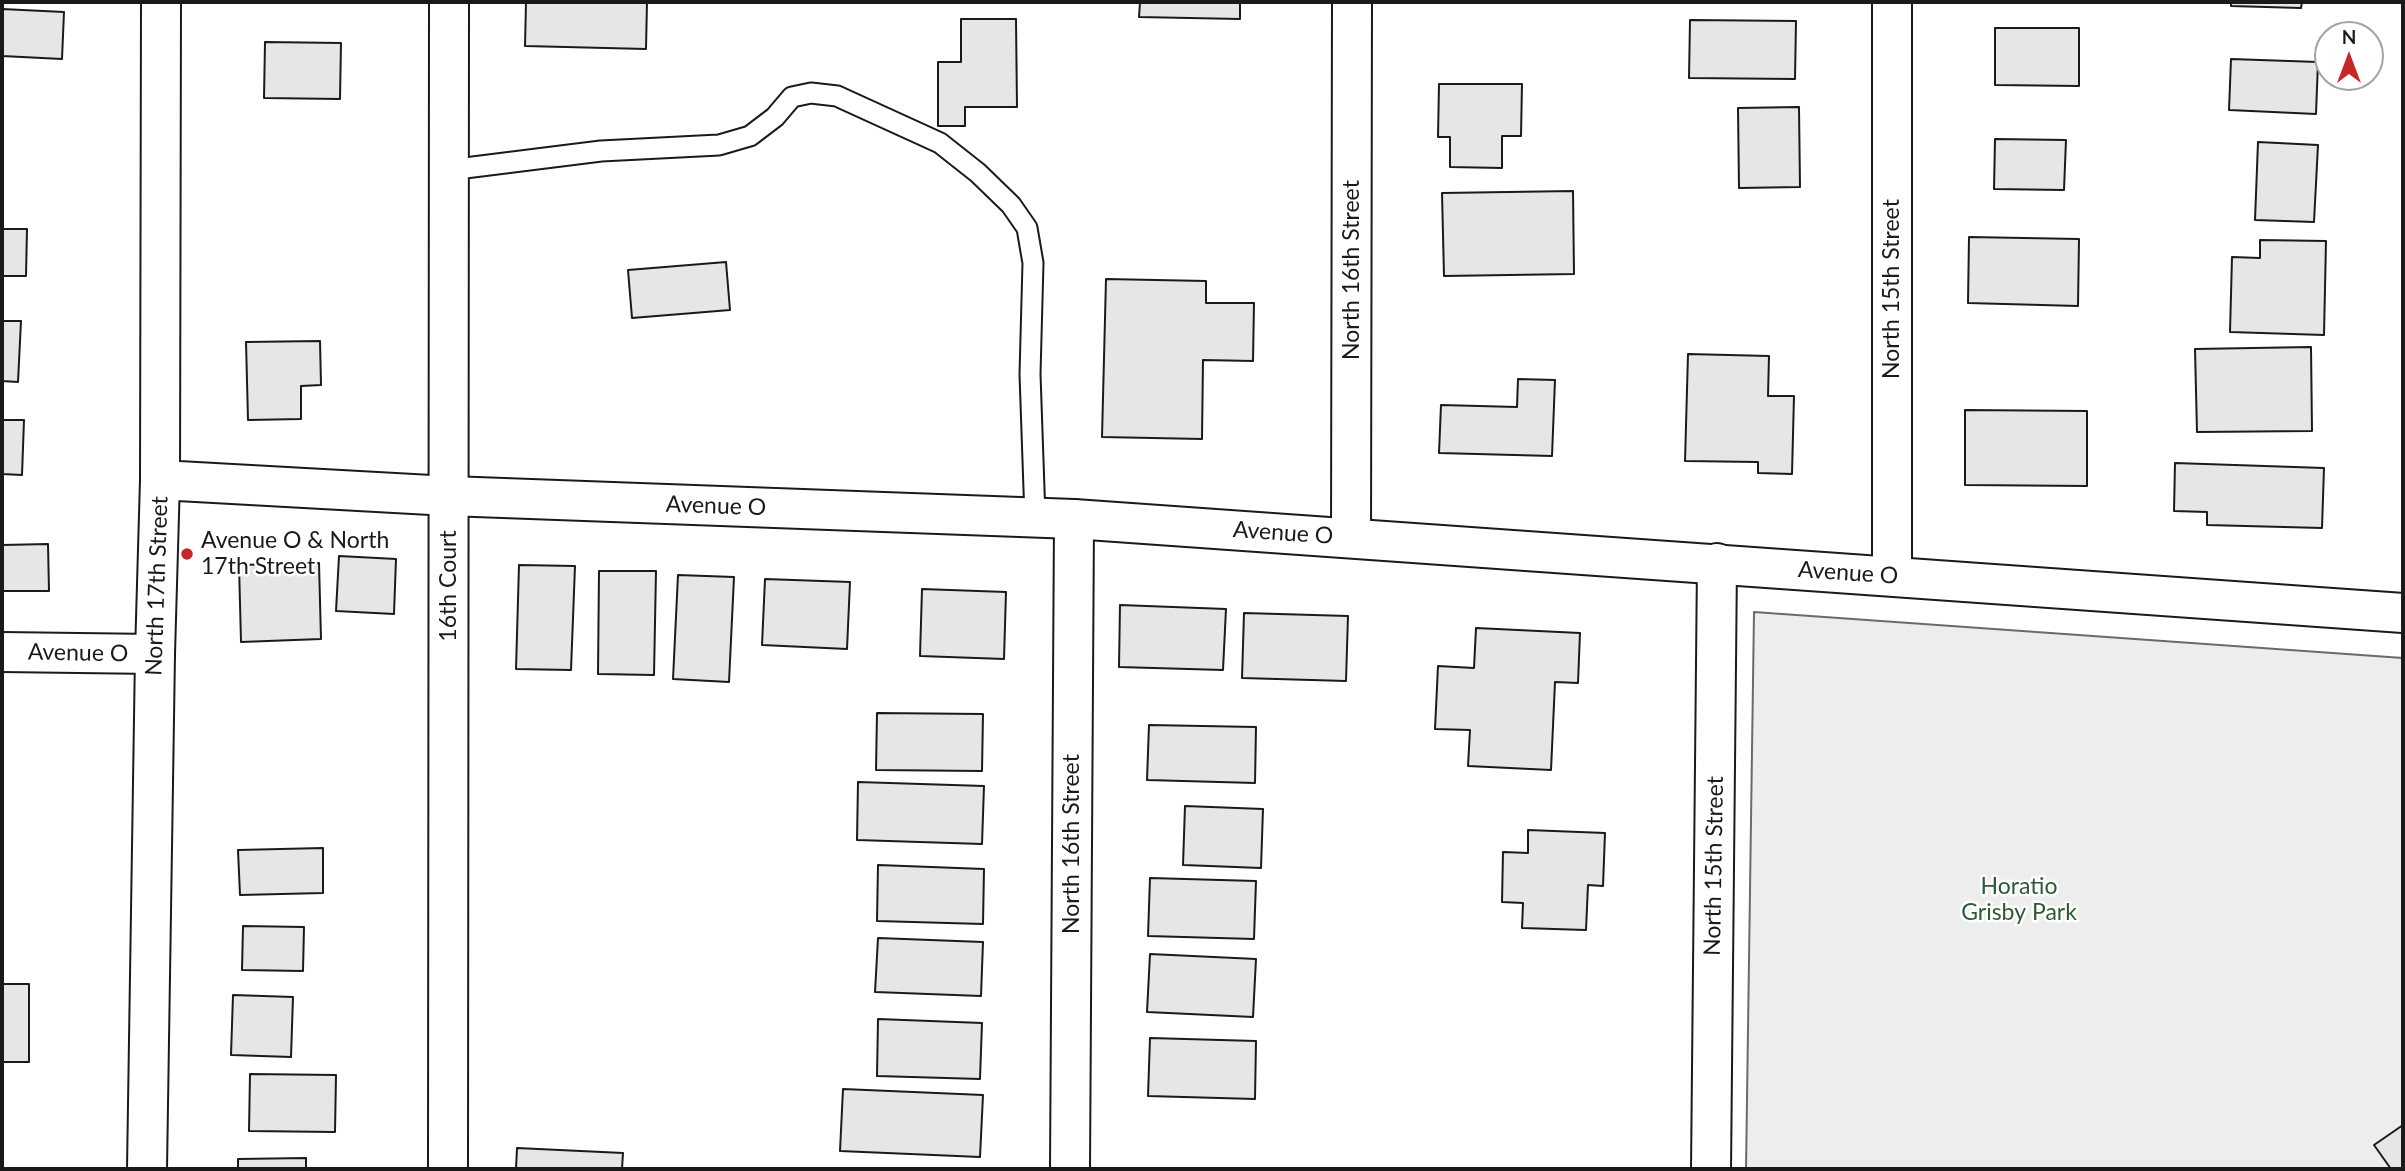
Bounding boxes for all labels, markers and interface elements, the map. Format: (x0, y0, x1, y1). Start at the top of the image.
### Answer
north arrow (2314, 21, 2384, 91)
text: N (2342, 25, 2356, 48)
street label: North 16th Street (1338, 180, 1366, 360)
street label: North 15th Street (1878, 199, 1906, 379)
street label: Avenue O (665, 490, 767, 522)
street label: North 17th Street (140, 496, 174, 676)
street label: Avenue O (1232, 516, 1334, 550)
place label: Avenue O & North 17th Street (201, 527, 389, 581)
street label: 16th Court (435, 530, 463, 642)
marker: Avenue O & North 17th Street (179, 546, 195, 562)
street label: Avenue O (1797, 556, 1899, 590)
street label: Avenue O (28, 638, 128, 668)
street label: North 16th Street (1058, 754, 1086, 934)
street label: North 15th Street (1699, 776, 1729, 956)
park label: Horatio Grisby Park (1961, 873, 2077, 927)

